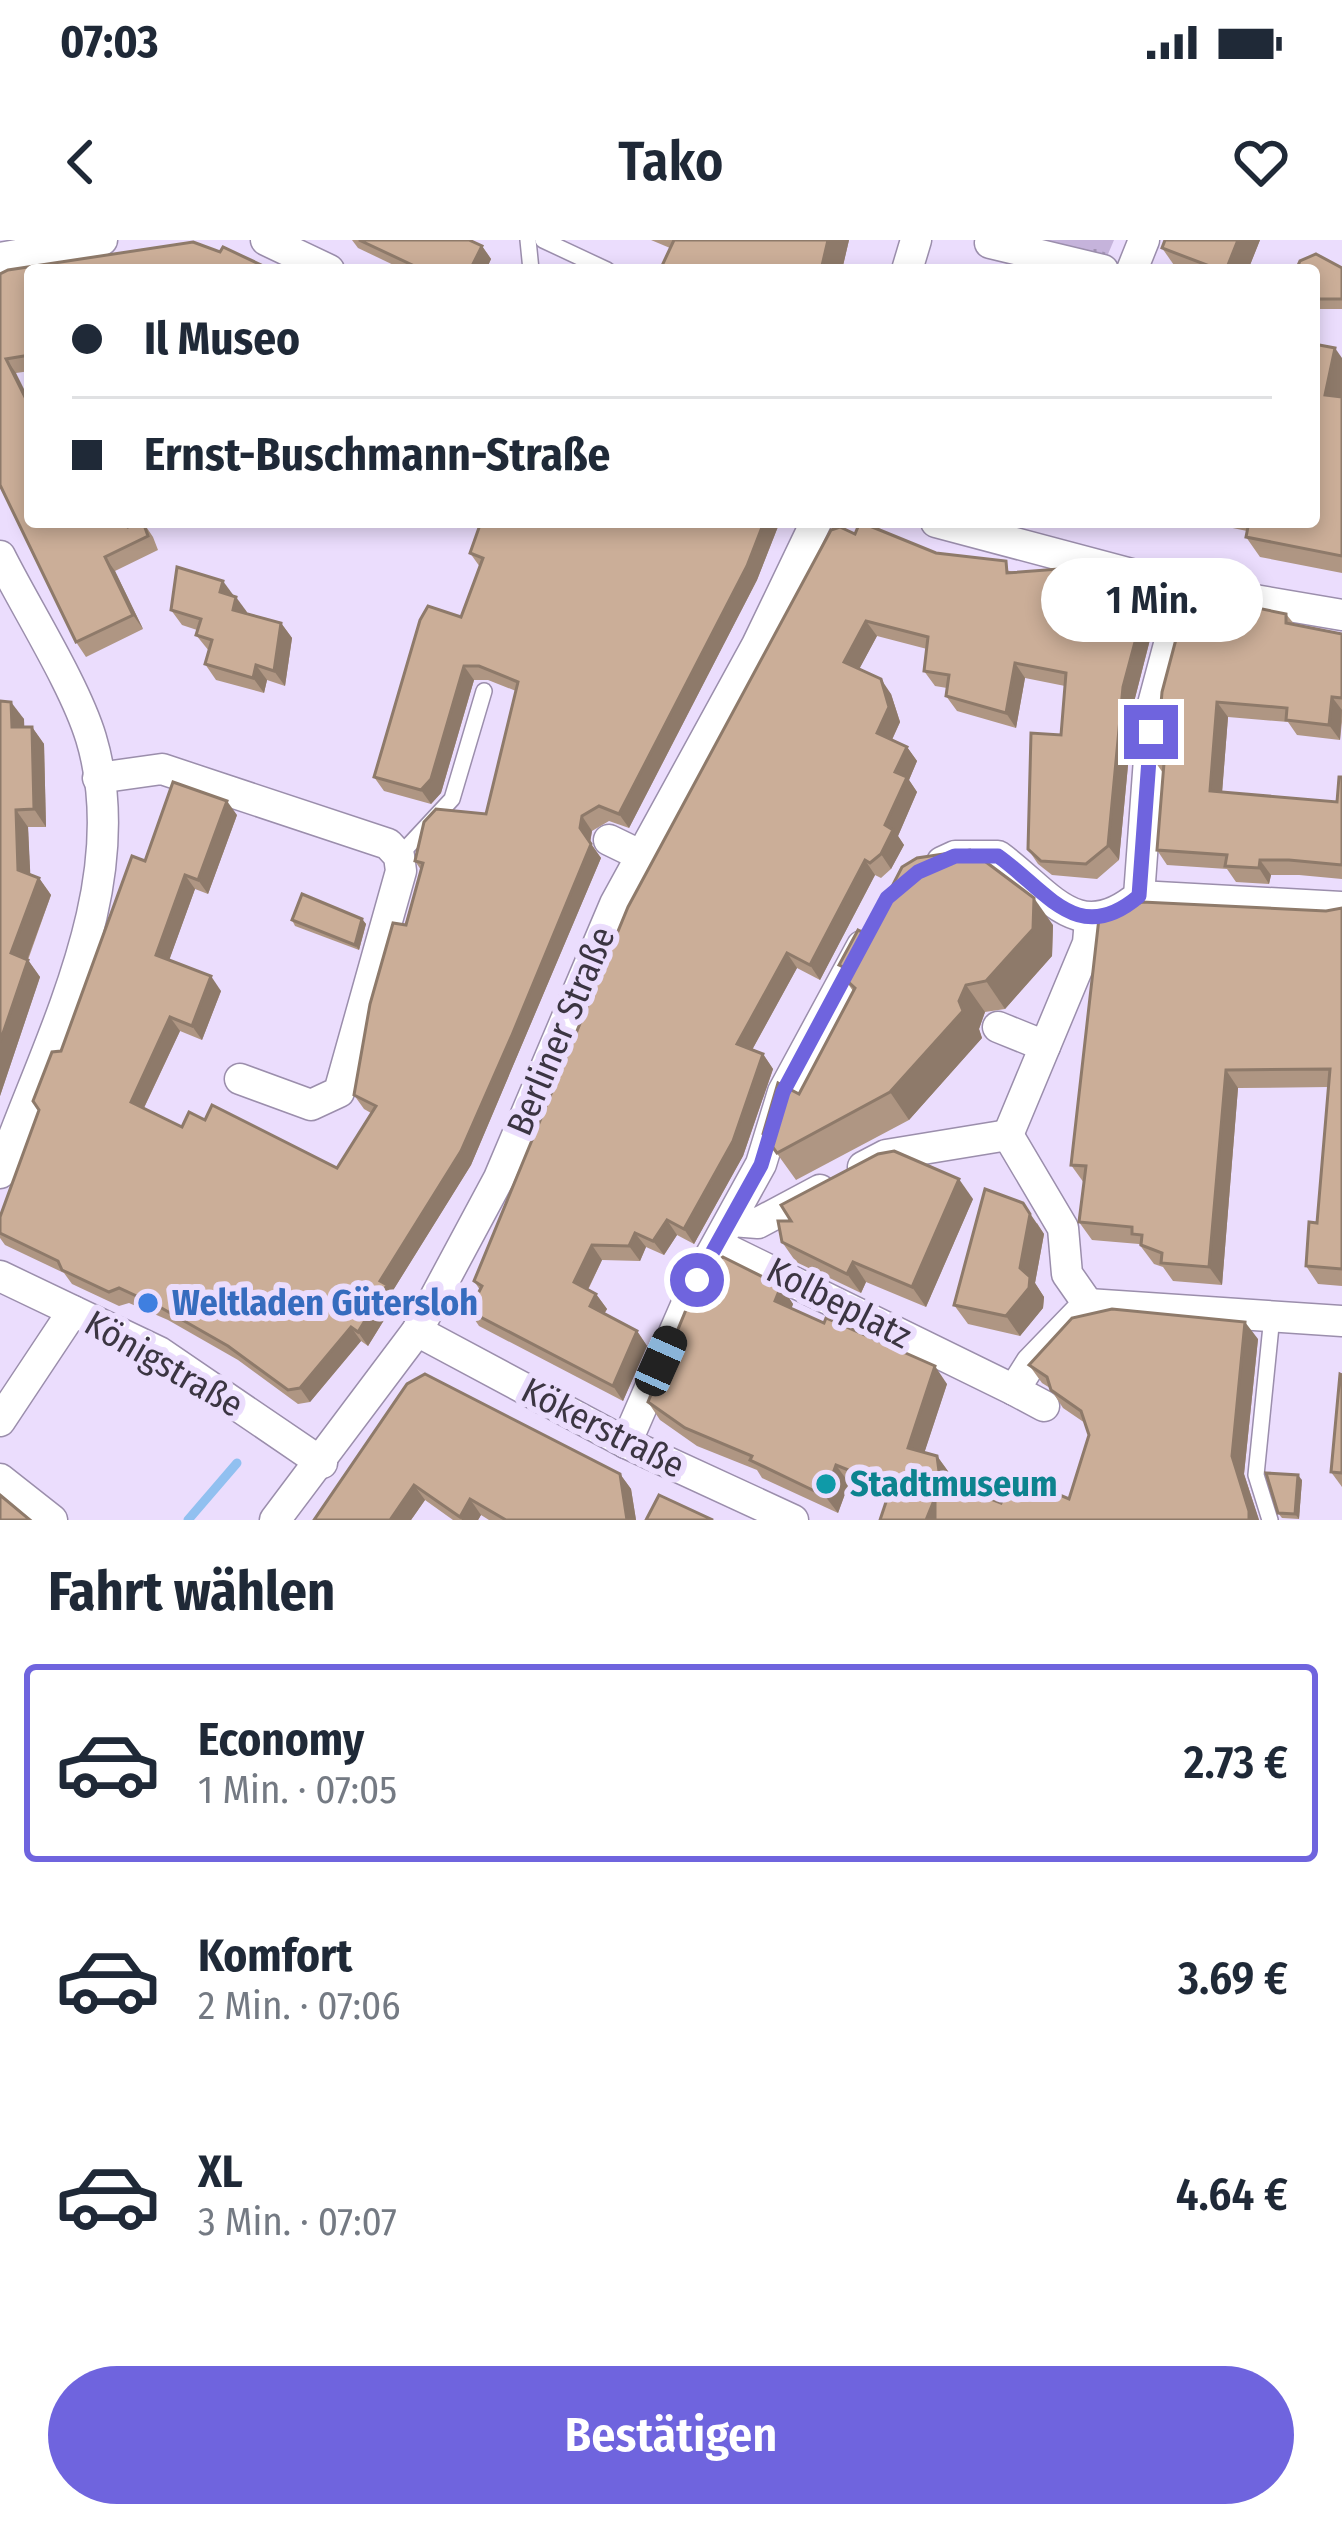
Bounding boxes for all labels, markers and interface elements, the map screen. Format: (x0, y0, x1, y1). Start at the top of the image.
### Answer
text: 07:03 (60, 15, 159, 69)
icon: back (48, 129, 114, 195)
icon: heart (1228, 129, 1294, 195)
text: Tako (618, 130, 724, 194)
text: Il Museo (144, 312, 300, 366)
text: Ernst-Buschmann-Straße (144, 428, 610, 482)
callout: 1 Min. (1040, 558, 1262, 642)
text: 1 Min. (1106, 577, 1198, 623)
route end (1124, 705, 1178, 759)
street label: Berliner Straße (497, 920, 625, 1142)
street label: Kolbeplatz (759, 1248, 919, 1358)
route start (670, 1253, 724, 1307)
place label: Weltladen Gütersloh (172, 1281, 478, 1325)
marker: Weltladen Gütersloh (135, 1290, 161, 1316)
street label: Königstraße (77, 1301, 251, 1427)
car (630, 1321, 692, 1401)
street label: Kökerstraße (514, 1368, 692, 1488)
place label: Stadtmuseum (850, 1462, 1058, 1506)
marker: Stadtmuseum (813, 1471, 839, 1497)
text: Fahrt wählen (48, 1560, 335, 1624)
icon: car (54, 1709, 162, 1817)
text: Economy (198, 1713, 364, 1767)
text: 2.73 € (1184, 1736, 1288, 1790)
text: 1 Min. · 07:05 (198, 1767, 397, 1813)
icon: car (54, 1925, 162, 2033)
text: Komfort (198, 1929, 352, 1983)
text: 3.69 € (1178, 1952, 1288, 2006)
text: 2 Min. · 07:06 (198, 1983, 401, 2029)
icon: car (54, 2141, 162, 2249)
text: XL (198, 2145, 243, 2199)
text: 4.64 € (1176, 2168, 1288, 2222)
text: 3 Min. · 07:07 (198, 2199, 397, 2245)
button: Bestätigen (48, 2366, 1294, 2504)

